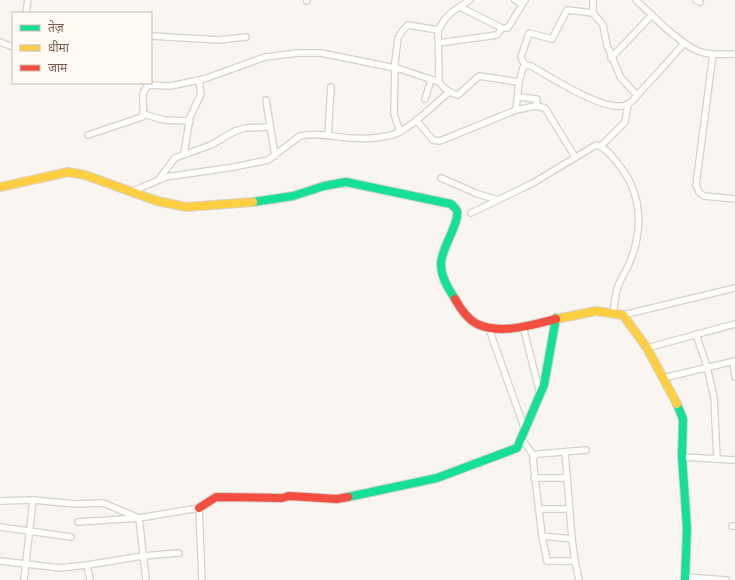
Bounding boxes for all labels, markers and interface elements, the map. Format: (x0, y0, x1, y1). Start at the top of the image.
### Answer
legend (12, 12, 152, 84)
text: तेज़ (48, 19, 65, 36)
text: धीमा (48, 39, 70, 56)
text: जाम (48, 59, 68, 76)

